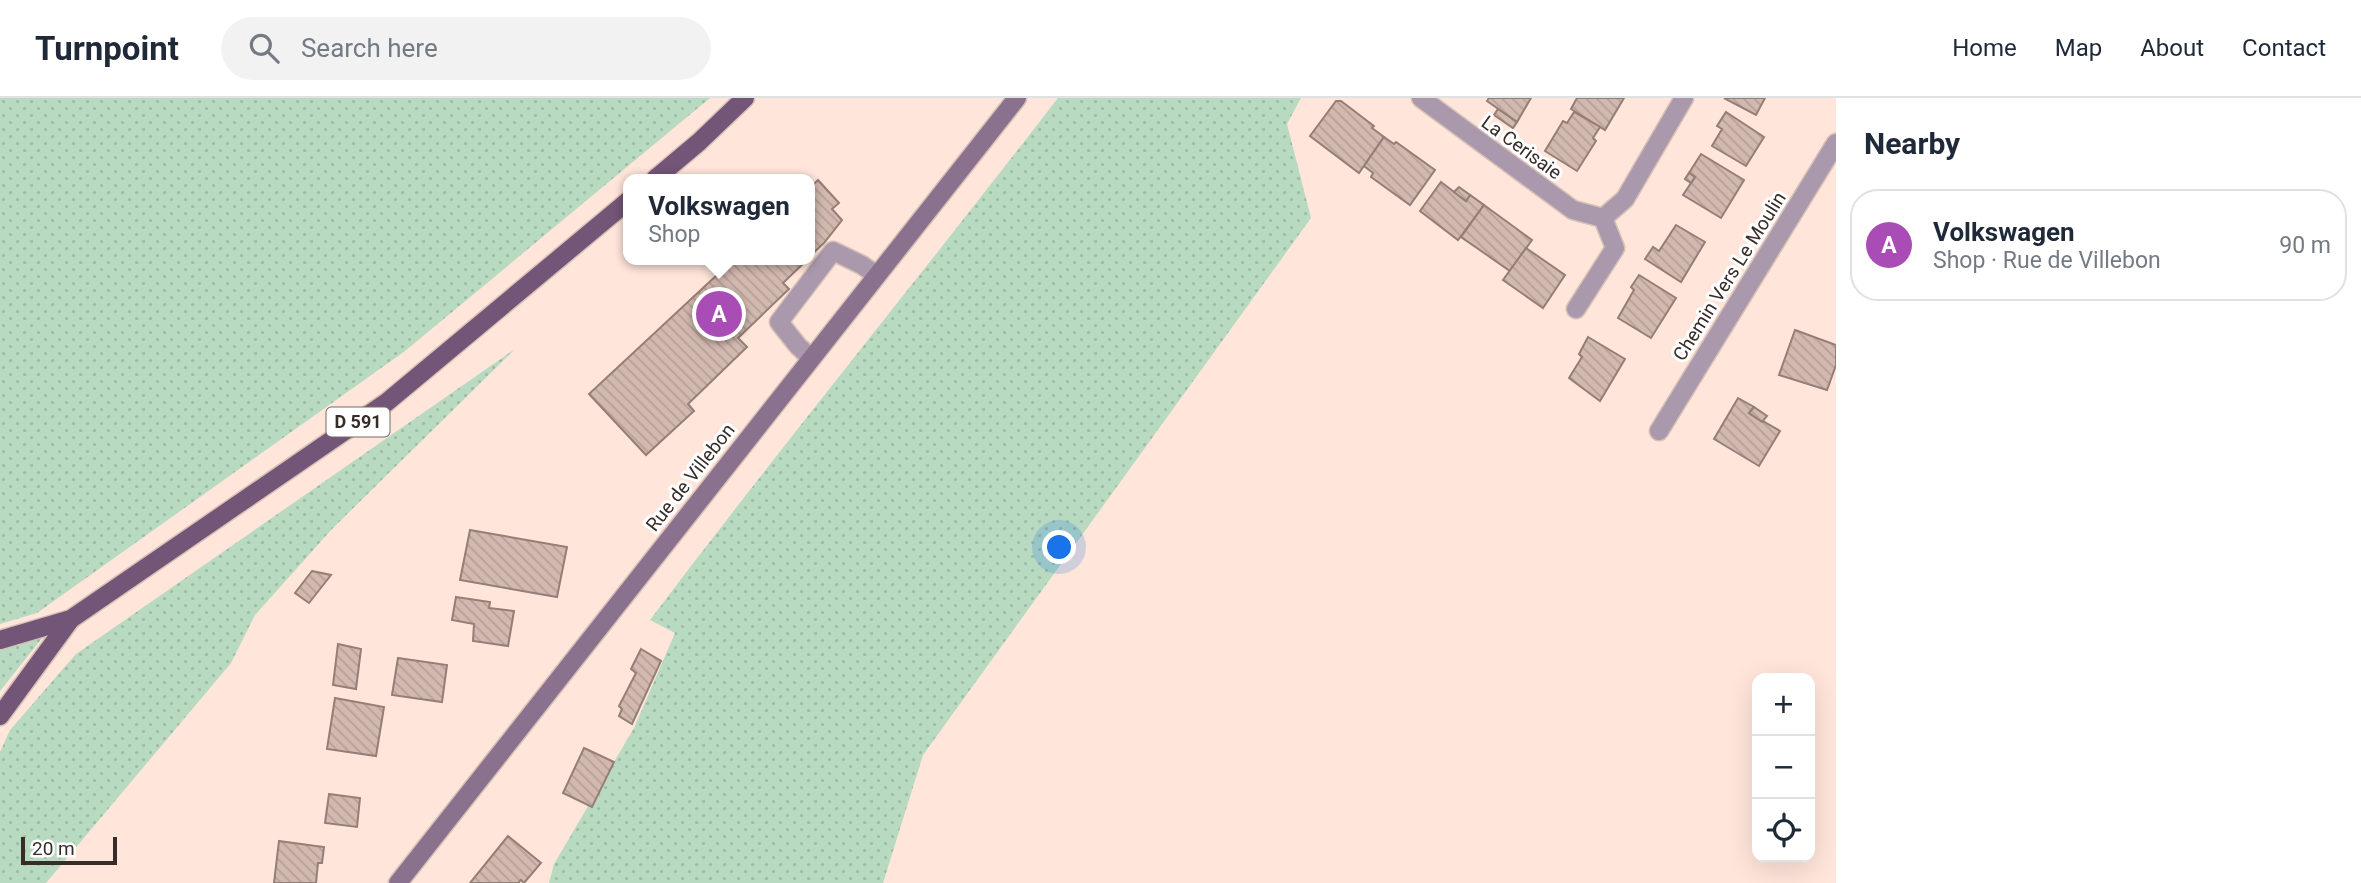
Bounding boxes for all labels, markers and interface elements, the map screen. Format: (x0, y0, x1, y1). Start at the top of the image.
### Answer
search box (221, 17, 711, 80)
text: Turnpoint (35, 29, 179, 68)
icon: search (245, 29, 283, 67)
text: Search here (301, 33, 438, 63)
text: Home (1952, 34, 2017, 62)
text: Map (2055, 34, 2102, 62)
text: About (2140, 34, 2204, 62)
text: Contact (2242, 34, 2326, 62)
street label: La Cerisaie (1477, 111, 1566, 184)
text: Nearby (1864, 126, 1960, 161)
popup (623, 174, 815, 265)
street label: Chemin Vers Le Moulin (1668, 188, 1791, 365)
text: Volkswagen (648, 191, 790, 221)
text: Volkswagen (1933, 217, 2075, 247)
text: Shop (648, 221, 701, 248)
text: A (1881, 232, 1897, 259)
text: 90 m (2279, 232, 2331, 259)
text: Shop · Rue de Villebon (1933, 247, 2161, 274)
pin: A (696, 288, 742, 340)
road number: D 591 (326, 408, 390, 436)
street label: Rue de Villebon (641, 419, 740, 536)
your location (1042, 530, 1076, 564)
map controls (1752, 673, 1815, 862)
button: + (1752, 673, 1815, 736)
button: − (1752, 736, 1815, 799)
button: locate (1752, 799, 1815, 862)
scale bar (21, 834, 117, 866)
text: 20 m (32, 837, 75, 860)

